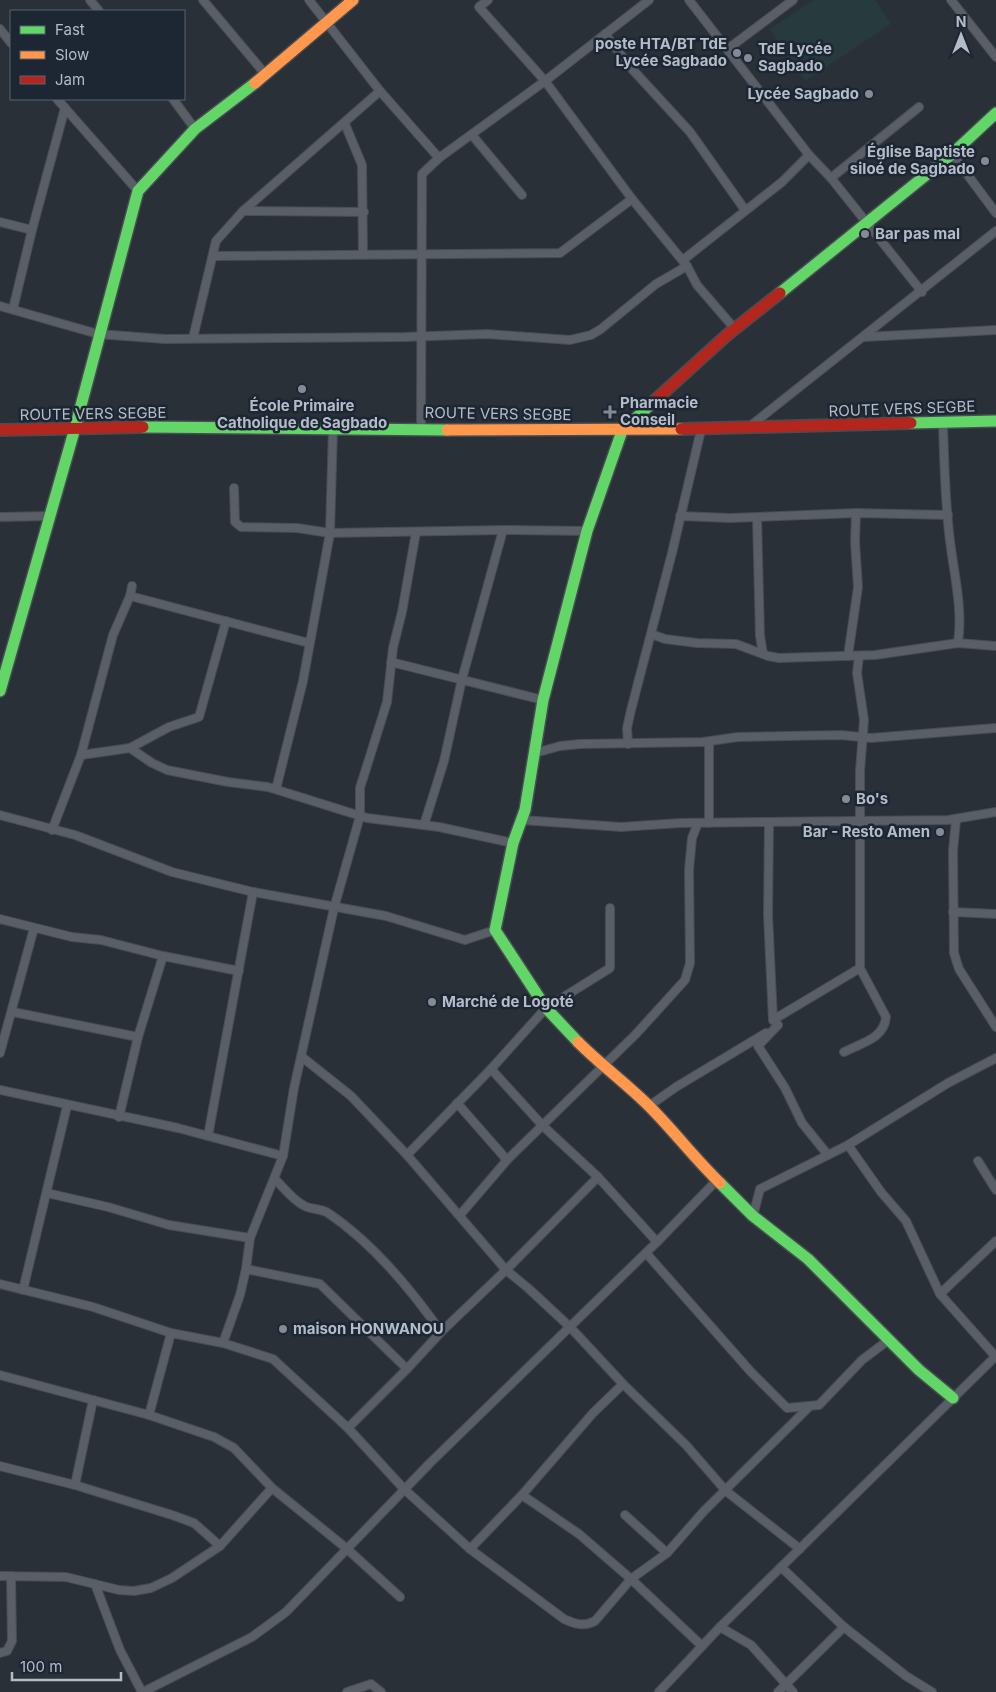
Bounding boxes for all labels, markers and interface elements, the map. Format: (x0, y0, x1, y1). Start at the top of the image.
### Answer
legend (10, 10, 185, 100)
north arrow (936, 10, 986, 60)
text: N (956, 13, 966, 30)
text: Fast (55, 20, 85, 39)
place label: poste HTA/BT TdE Lycée Sagbado (595, 34, 727, 70)
place label: TdE Lycée Sagbado (758, 39, 832, 75)
text: Slow (55, 45, 89, 64)
marker: poste HTA/BT TdE Lycée Sagbado (731, 47, 743, 59)
marker: TdE Lycée Sagbado (742, 52, 754, 64)
text: Jam (55, 70, 85, 89)
place label: Lycée Sagbado (748, 84, 859, 103)
marker: Lycée Sagbado (863, 88, 875, 100)
place label: Église Baptiste siloé de Sagbado (850, 142, 975, 178)
marker: Église Baptiste siloé de Sagbado (979, 155, 991, 167)
place label: Bar pas mal (875, 224, 960, 243)
marker: Bar pas mal (859, 228, 871, 240)
marker: École Primaire Catholique de Sagbado (296, 383, 308, 395)
place label: Pharmacie Conseil (620, 393, 698, 429)
place label: École Primaire Catholique de Sagbado (217, 396, 387, 432)
street label: ROUTE VERS SEGBE (828, 396, 976, 421)
street label: ROUTE VERS SEGBE (19, 403, 167, 424)
street label: ROUTE VERS SEGBE (424, 403, 572, 424)
marker: Pharmacie Conseil (604, 406, 616, 418)
place label: Bo's (856, 789, 888, 808)
marker: Bo's (840, 793, 852, 805)
place label: Bar - Resto Amen (803, 822, 930, 841)
marker: Bar - Resto Amen (934, 826, 946, 838)
place label: Marché de Logoté (442, 992, 574, 1011)
marker: Marché de Logoté (426, 996, 438, 1008)
place label: maison HONWANOU (293, 1319, 444, 1338)
marker: maison HONWANOU (277, 1323, 289, 1335)
scale bar (12, 1650, 121, 1682)
text: 100 m (20, 1657, 62, 1676)

